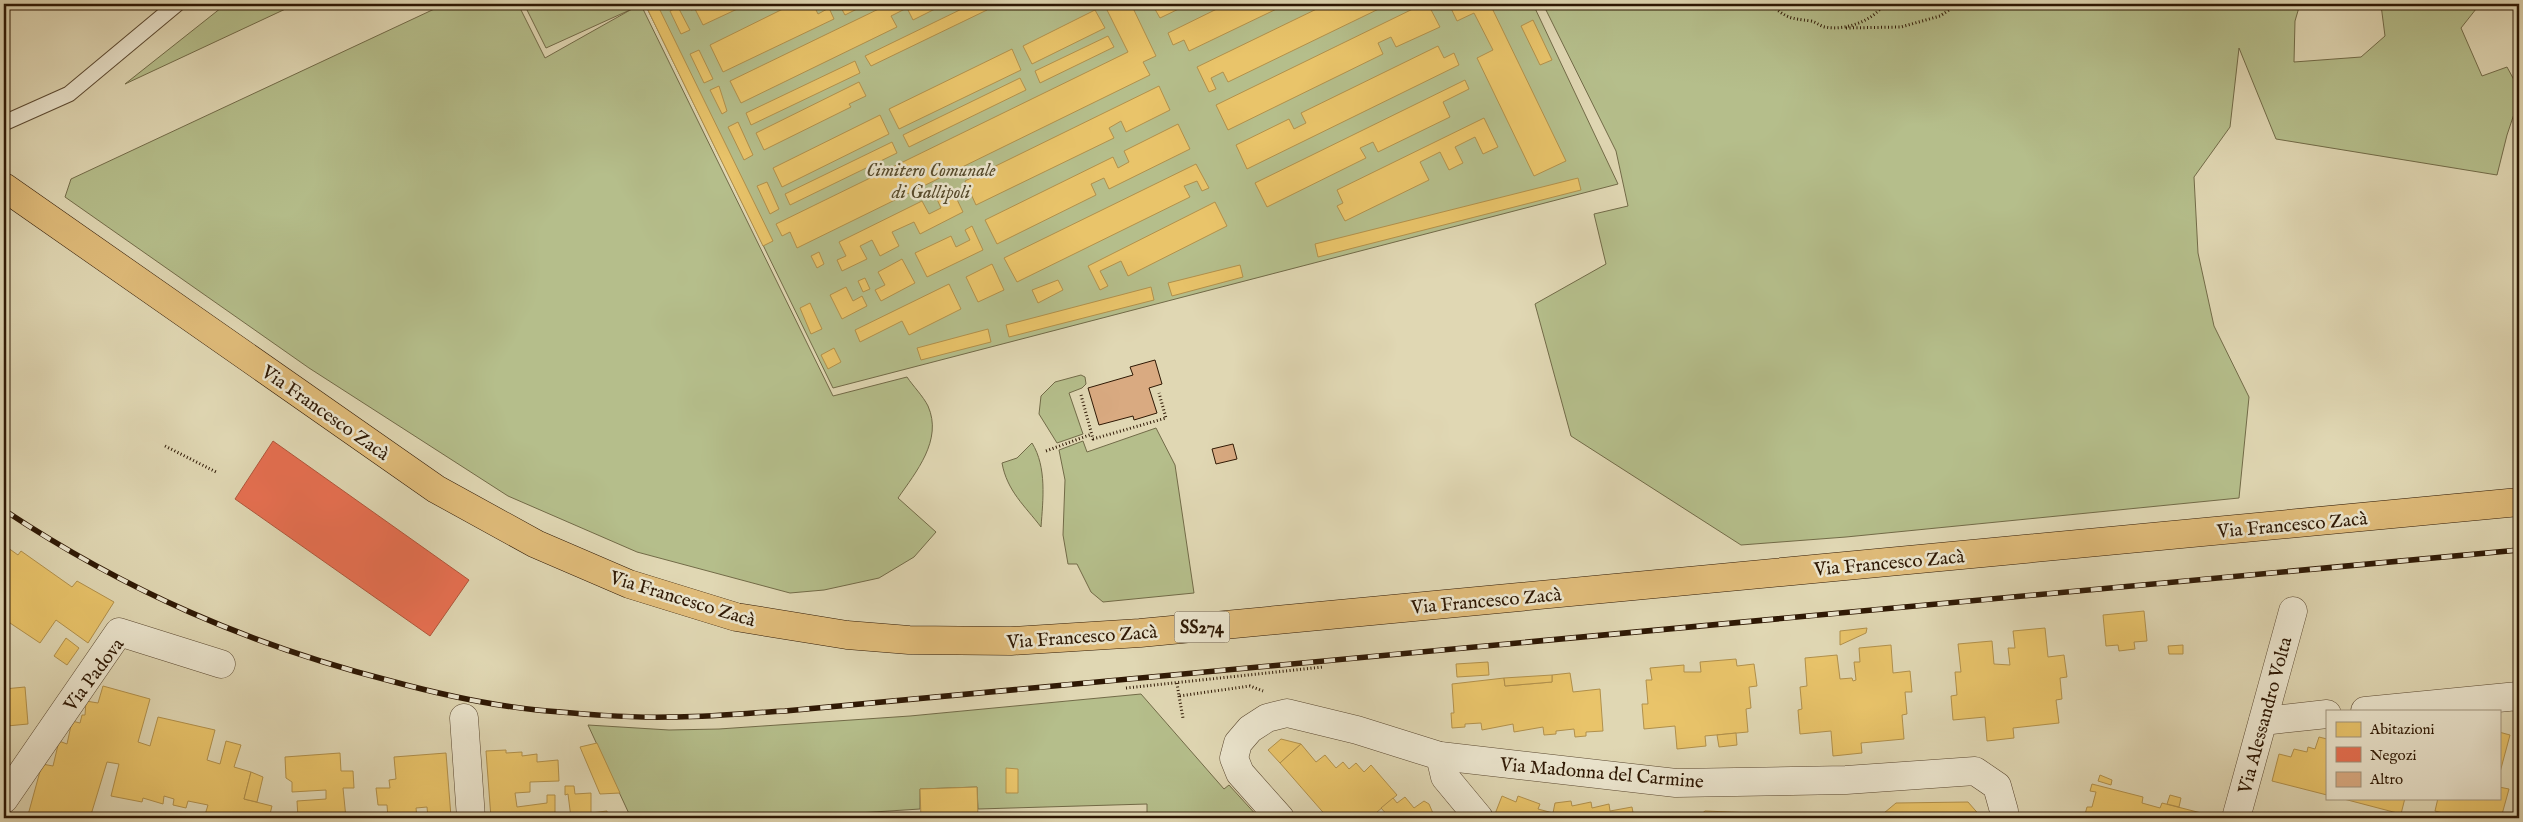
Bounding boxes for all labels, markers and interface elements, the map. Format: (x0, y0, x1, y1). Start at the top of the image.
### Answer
park label: Cimitero Comunale di Gallipoli (866, 159, 996, 205)
street label: Via Francesco Zacà (255, 360, 394, 467)
street label: Via Francesco Zacà (2215, 507, 2369, 545)
street label: Via Francesco Zacà (1812, 545, 1966, 583)
street label: Via Francesco Zacà (606, 566, 759, 634)
street label: Via Francesco Zacà (1409, 583, 1563, 621)
road number: SS274 (1174, 612, 1230, 642)
street label: Via Francesco Zacà (1005, 621, 1159, 655)
street label: Via Padova (59, 633, 130, 717)
street label: Via Alessandro Volta (2233, 634, 2299, 797)
legend (2326, 710, 2500, 800)
text: Abitazioni (2369, 720, 2435, 739)
text: Negozi (2370, 746, 2417, 765)
street label: Via Madonna del Carmine (1498, 753, 1705, 795)
text: Altro (2369, 770, 2403, 789)

